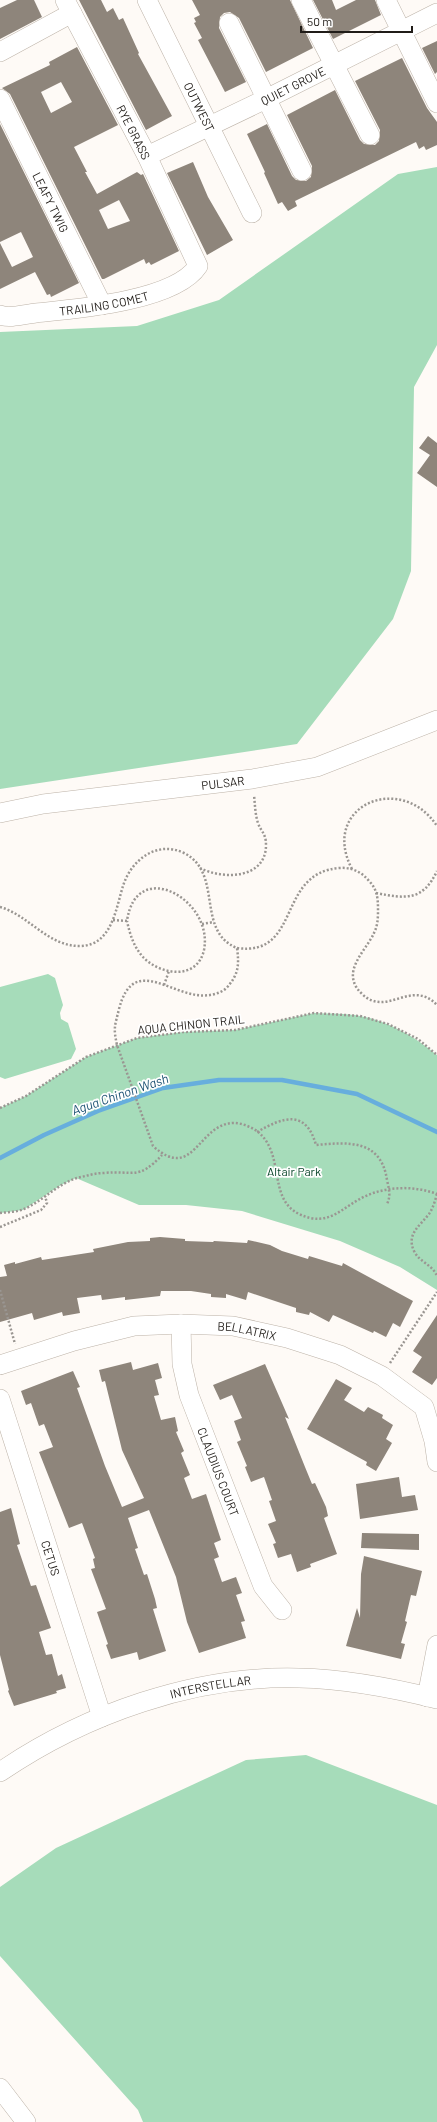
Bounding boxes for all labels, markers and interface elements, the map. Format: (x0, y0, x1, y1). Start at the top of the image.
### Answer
scale bar (301, 8, 412, 34)
text: 50 m (307, 14, 332, 28)
street label: QUIET GROVE (258, 63, 328, 108)
street label: OUTWEST (182, 80, 218, 134)
street label: RYE GRASS (114, 102, 154, 162)
street label: LEAFY TWIG (30, 170, 72, 234)
street label: TRAILING COMET (59, 288, 150, 318)
street label: PULSAR (200, 773, 245, 792)
street label: AQUA CHINON TRAIL (137, 1011, 245, 1037)
water label: Agua Chinon Wash (70, 1070, 171, 1118)
park label: Altair Park (267, 1164, 321, 1178)
street label: BELLATRIX (217, 1318, 278, 1342)
street label: CLAUDIUS COURT (195, 1425, 242, 1518)
street label: CETUS (39, 1539, 63, 1577)
street label: INTERSTELLAR (168, 1673, 252, 1701)

